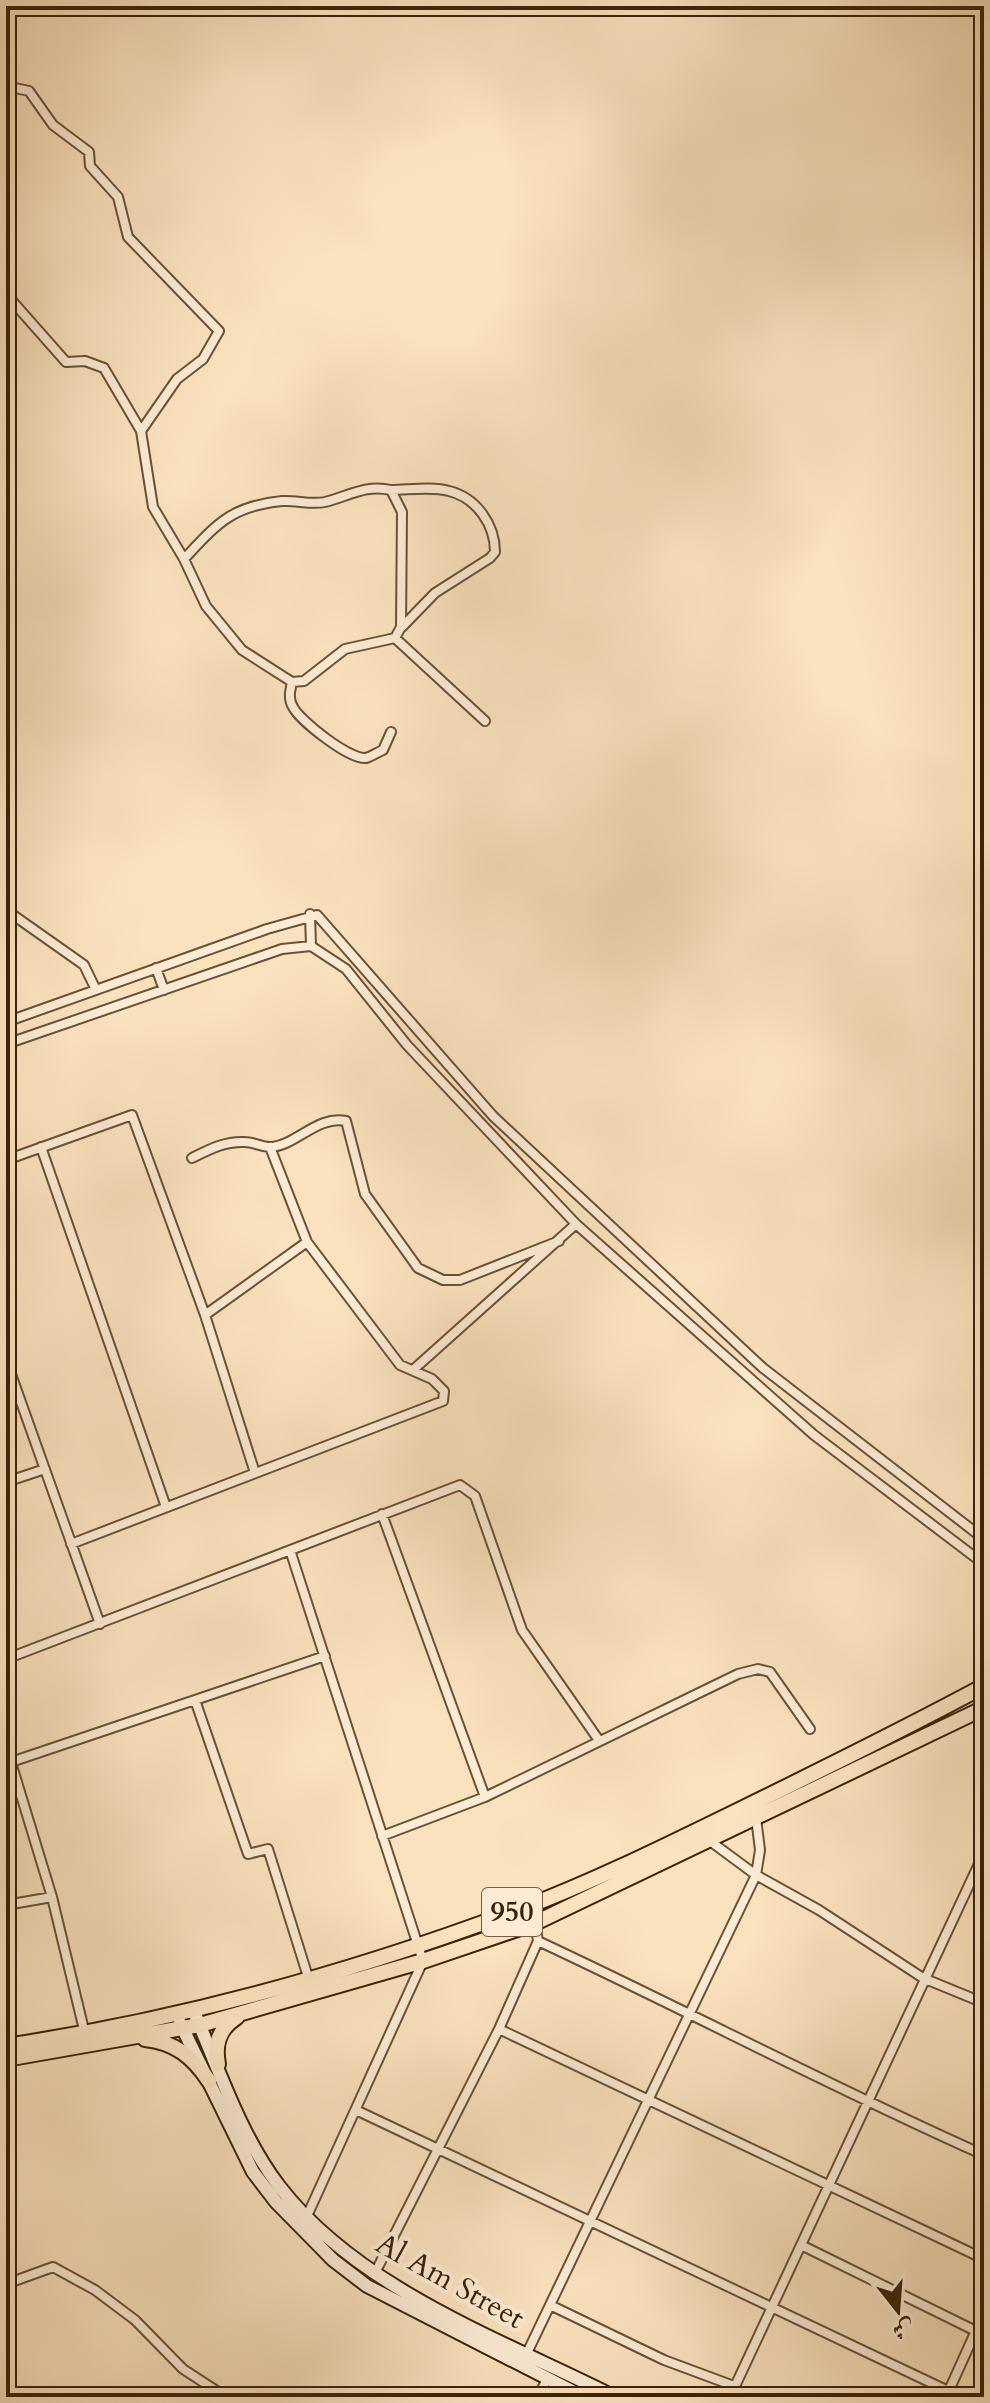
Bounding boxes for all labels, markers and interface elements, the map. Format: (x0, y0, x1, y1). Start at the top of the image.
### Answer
road number: 950 (482, 1888, 542, 1936)
street label: Al Am Street (368, 2223, 532, 2339)
north arrow (858, 2271, 938, 2351)
text: ش (889, 2312, 918, 2347)

